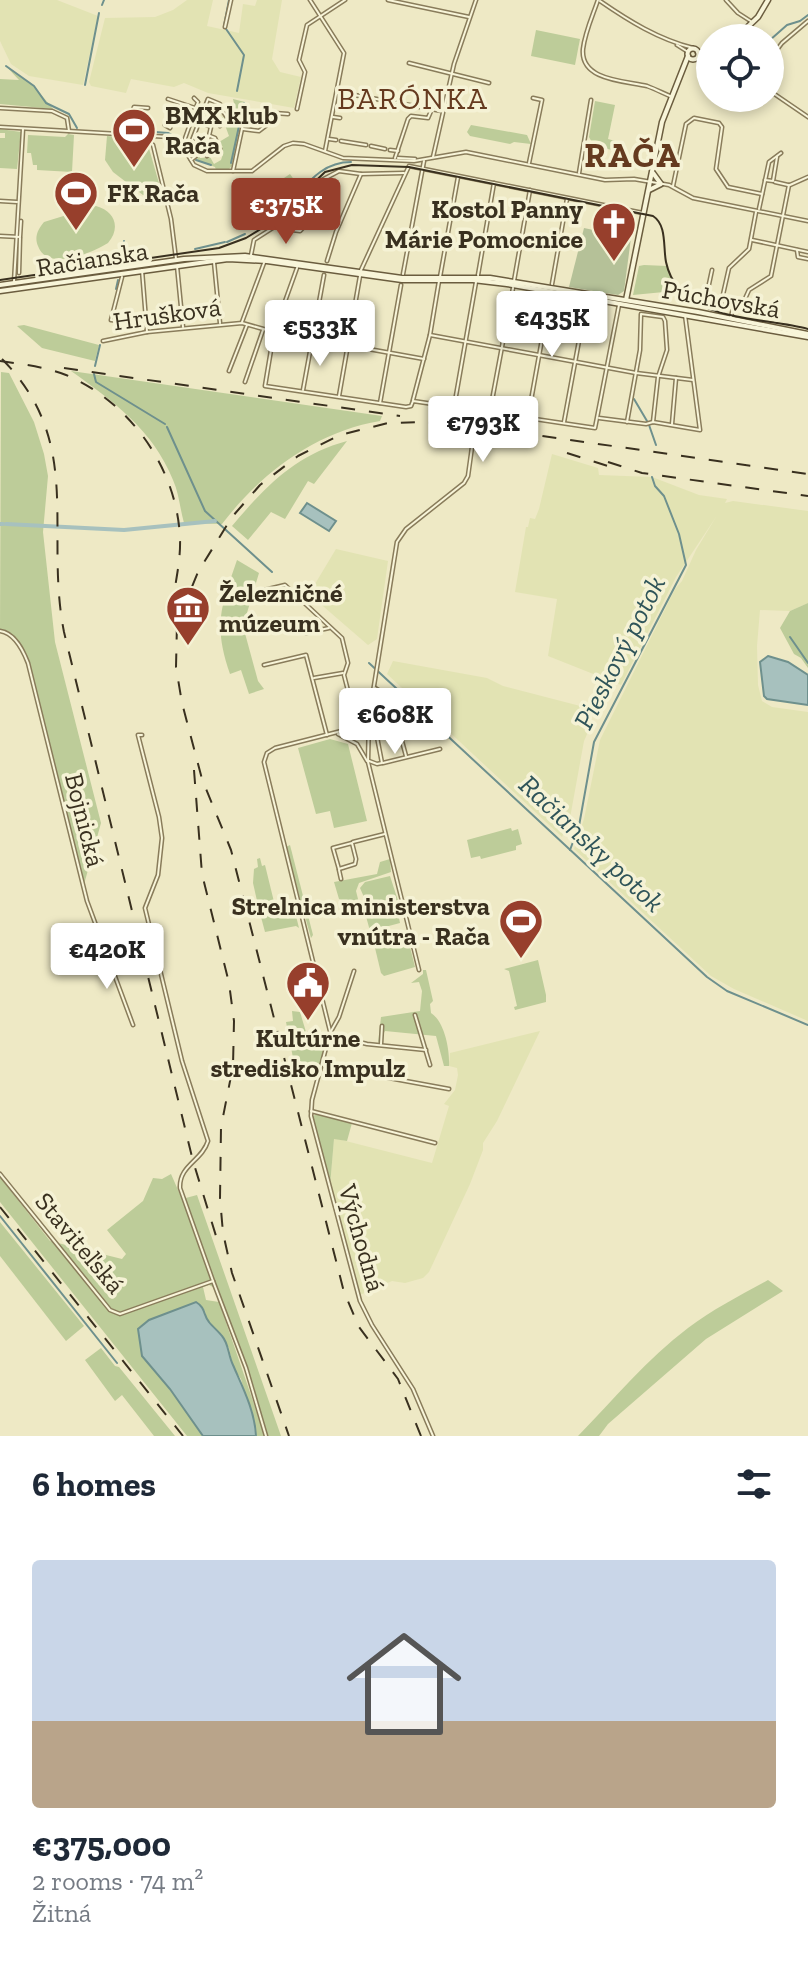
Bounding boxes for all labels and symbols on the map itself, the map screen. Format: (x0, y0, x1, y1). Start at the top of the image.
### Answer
district label: BARÓNKA (337, 81, 489, 117)
place label: BMX klub Rača (165, 99, 278, 161)
sports icon: BMX klub Rača (110, 106, 158, 169)
district label: RAČA (584, 135, 682, 176)
sports icon: FK Rača (52, 169, 100, 232)
place label: FK Rača (107, 177, 199, 209)
pin: €375K (230, 178, 342, 246)
place label: Kostol Panny Márie Pomocnice (385, 193, 583, 255)
church icon: Kostol Panny Márie Pomocnice (590, 200, 638, 263)
street label: Račianska (34, 234, 151, 284)
street label: Púchovská (659, 273, 783, 325)
street label: Hrušková (111, 291, 223, 337)
pin: €435K (496, 291, 608, 359)
pin: €533K (264, 300, 376, 368)
pin: €793K (427, 396, 539, 464)
water label: Pieskový potok (567, 570, 672, 734)
place label: Železničné múzeum (219, 577, 343, 639)
museum icon: Železničné múzeum (164, 584, 212, 647)
pin: €608K (339, 688, 451, 756)
water label: Račiansky potok (512, 768, 671, 919)
street label: Bojnická (58, 770, 112, 871)
place label: Strelnica ministerstva vnútra - Rača (231, 890, 490, 952)
sports icon: Strelnica ministerstva vnútra - Rača (497, 897, 545, 960)
pin: €420K (51, 923, 163, 991)
public building icon: Kultúrne stredisko Impulz (284, 959, 332, 1022)
place label: Kultúrne stredisko Impulz (210, 1022, 406, 1084)
street label: Východná (331, 1180, 393, 1296)
street label: Staviteľská (28, 1186, 132, 1301)

